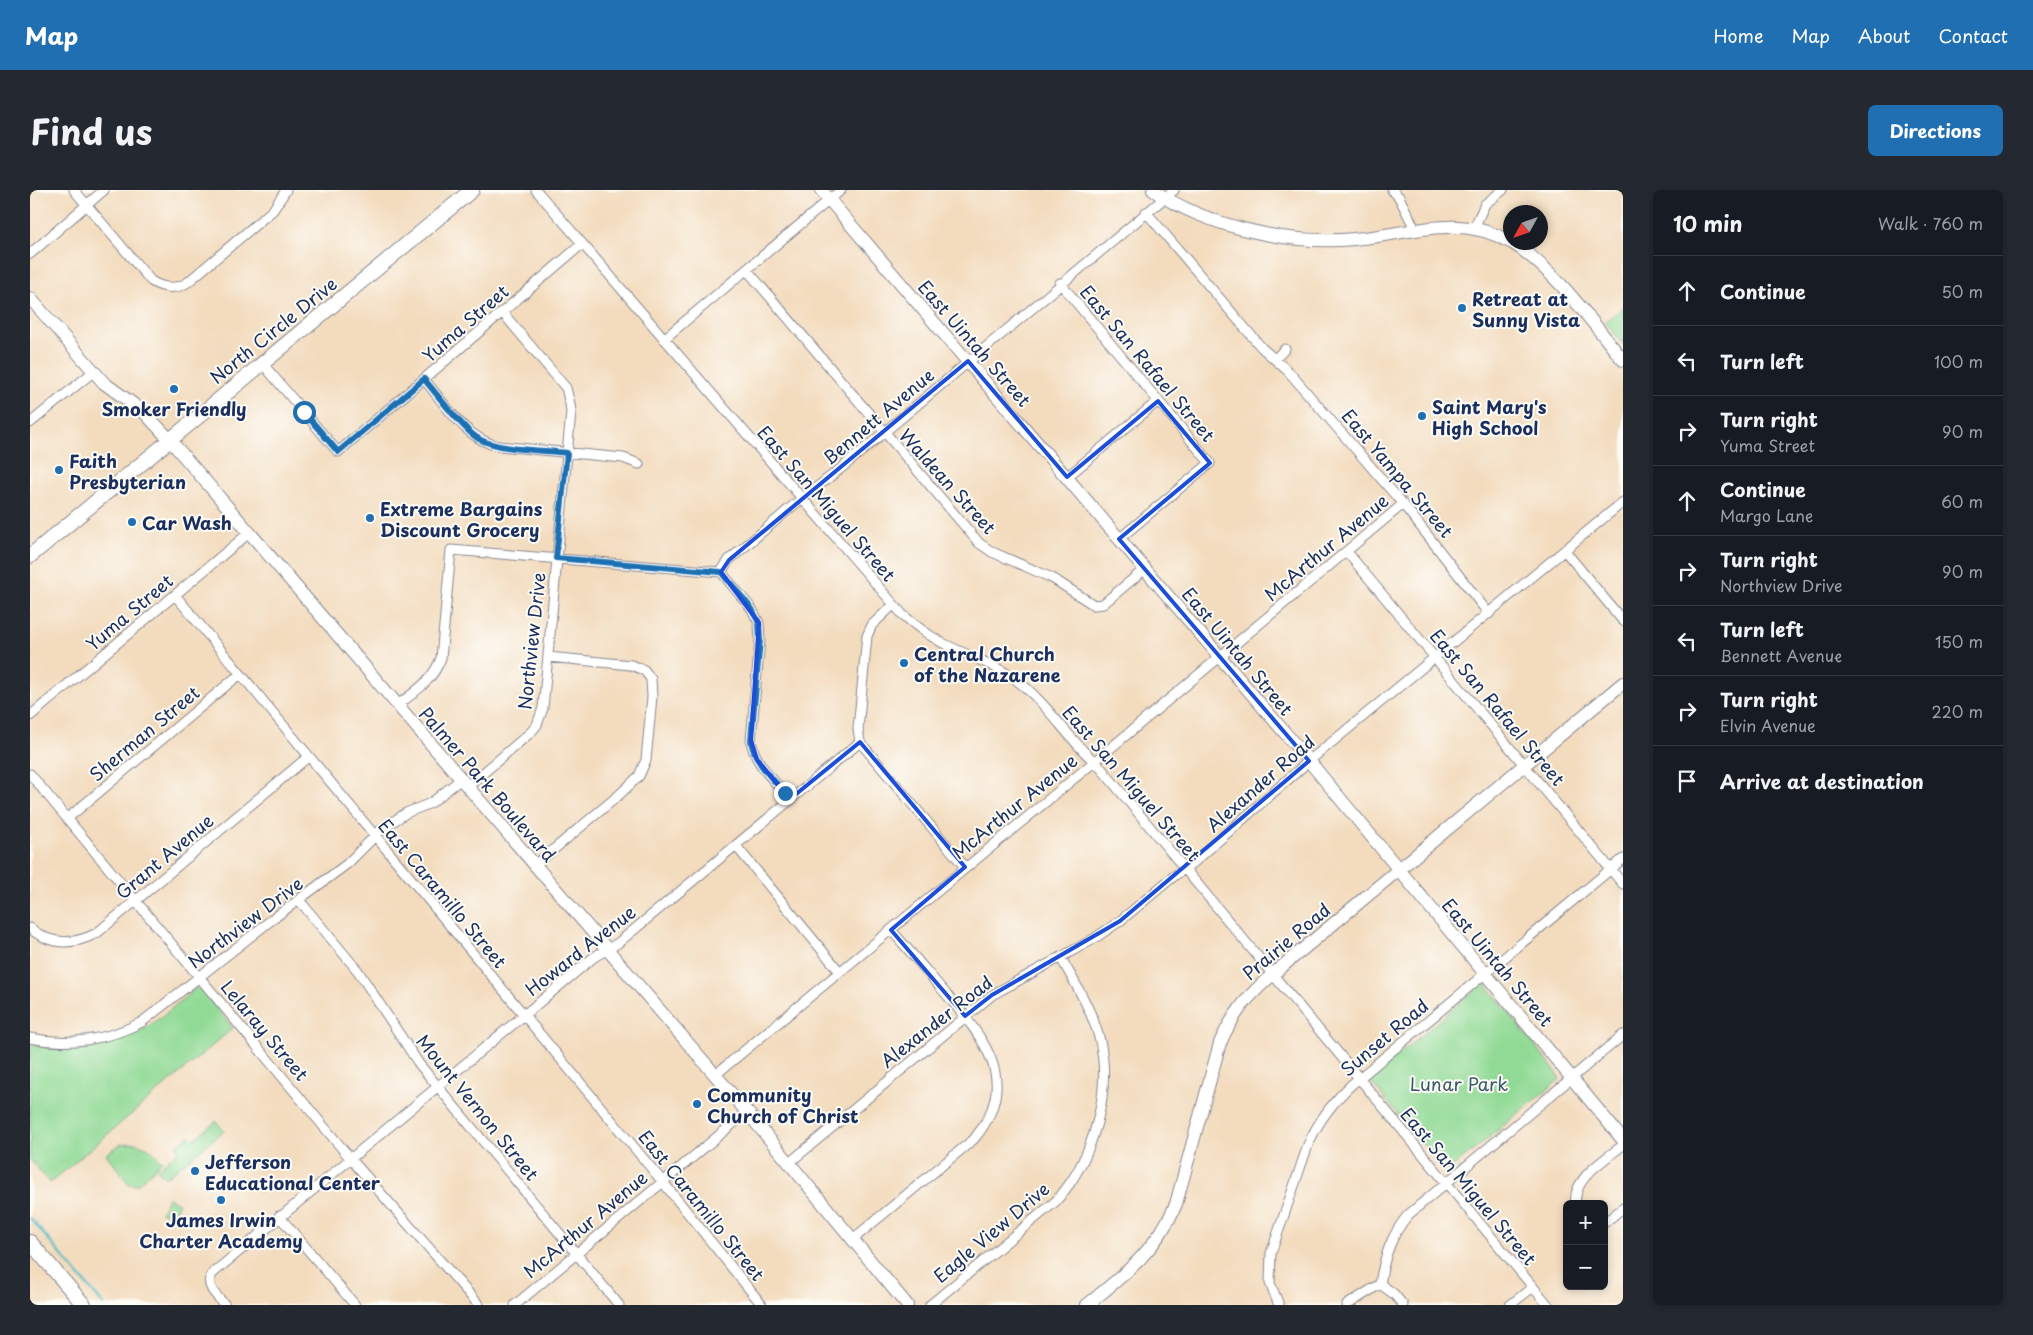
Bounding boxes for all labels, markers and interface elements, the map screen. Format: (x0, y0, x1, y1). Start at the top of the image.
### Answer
text: Map (25, 17, 78, 53)
text: Home (1713, 22, 1763, 49)
text: Map (1791, 22, 1830, 49)
text: About (1858, 22, 1910, 49)
text: Contact (1938, 22, 2008, 49)
text: Find us (30, 104, 152, 157)
button: Directions (1868, 105, 2003, 156)
north arrow (1503, 205, 1548, 250)
text: 10 min (1673, 207, 1743, 239)
text: Walk · 760 m (1878, 211, 1983, 235)
street label: North Circle Drive (204, 270, 342, 390)
street label: East Uintah Street (912, 274, 1038, 412)
icon: ahead (1673, 277, 1701, 305)
text: Continue (1720, 277, 1806, 305)
street label: Yuma Street (416, 278, 514, 368)
street label: East San Rafael Street (1074, 279, 1222, 447)
text: 50 m (1942, 279, 1983, 303)
place label: Retreat at Sunny Vista (1472, 285, 1580, 333)
marker: Retreat at Sunny Vista (1456, 302, 1468, 314)
icon: left (1673, 347, 1701, 375)
text: Turn left (1720, 347, 1804, 375)
text: 100 m (1934, 349, 1983, 373)
street label: Bennett Avenue (817, 361, 939, 471)
marker: Smoker Friendly (168, 383, 180, 395)
place label: Saint Mary's High School (1432, 393, 1547, 441)
place label: Smoker Friendly (101, 395, 247, 422)
route start (293, 401, 316, 424)
street label: East Yampa Street (1336, 403, 1460, 543)
text: Turn right (1720, 405, 1818, 433)
marker: Saint Mary's High School (1416, 410, 1428, 422)
icon: right (1673, 417, 1701, 445)
street label: East San Miguel Street (752, 419, 902, 587)
text: 90 m (1942, 419, 1983, 443)
street label: Waldean Street (893, 422, 1003, 540)
text: Yuma Street (1720, 433, 1815, 457)
place label: Faith Presbyterian (69, 447, 186, 495)
marker: Faith Presbyterian (53, 464, 65, 476)
text: Continue (1720, 475, 1806, 503)
street label: McArthur Avenue (1258, 487, 1394, 607)
icon: ahead (1673, 487, 1701, 515)
text: 60 m (1941, 489, 1983, 513)
place label: Extreme Bargains Discount Grocery (380, 495, 543, 543)
text: Margo Lane (1720, 503, 1813, 527)
place label: Car Wash (142, 509, 232, 536)
marker: Extreme Bargains Discount Grocery (364, 512, 376, 524)
marker: Car Wash (126, 516, 138, 528)
text: Turn right (1720, 545, 1818, 573)
icon: right (1673, 557, 1701, 585)
text: 90 m (1942, 559, 1983, 583)
street label: Yuma Street (79, 567, 179, 657)
street label: Northview Drive (510, 571, 552, 711)
text: Northview Drive (1720, 573, 1843, 597)
street label: East Uintah Street (1176, 581, 1300, 721)
text: Turn left (1720, 615, 1804, 643)
street label: East San Rafael Street (1424, 623, 1572, 791)
icon: left (1673, 627, 1701, 655)
text: 150 m (1935, 629, 1983, 653)
place label: Central Church of the Nazarene (914, 640, 1061, 688)
text: Bennett Avenue (1720, 643, 1842, 667)
marker: Central Church of the Nazarene (898, 657, 910, 669)
street label: Sherman Street (83, 679, 205, 787)
text: Turn right (1720, 685, 1818, 713)
icon: right (1673, 697, 1701, 725)
street label: East San Miguel Street (1057, 699, 1207, 867)
text: 220 m (1932, 699, 1983, 723)
street label: Palmer Park Boulevard (413, 701, 563, 867)
text: Elvin Avenue (1720, 713, 1816, 737)
street label: Alexander Road (1200, 728, 1320, 838)
street label: McArthur Avenue (945, 747, 1083, 865)
icon: arrive (1673, 767, 1701, 795)
text: Arrive at destination (1720, 767, 1924, 795)
route end (774, 782, 797, 805)
street label: Grant Avenue (109, 807, 219, 905)
street label: East Caramillo Street (372, 813, 514, 973)
street label: Northview Drive (182, 870, 308, 974)
street label: East Uintah Street (1436, 892, 1560, 1032)
street label: Prairie Road (1236, 896, 1336, 986)
street label: Howard Avenue (519, 898, 641, 1002)
street label: Alexander Road (874, 968, 998, 1074)
street label: Lelaray Street (215, 974, 315, 1086)
street label: Sunset Road (1334, 992, 1434, 1082)
street label: Mount Vernon Street (410, 1028, 546, 1186)
park label: Lunar Park (1410, 1070, 1508, 1097)
place label: Community Church of Christ (707, 1081, 859, 1129)
marker: Community Church of Christ (691, 1098, 703, 1110)
street label: East San Miguel Street (1395, 1101, 1543, 1271)
street label: East Caramillo Street (633, 1124, 771, 1286)
place label: Jefferson Educational Center (205, 1148, 381, 1196)
street label: McArthur Avenue (517, 1164, 653, 1284)
marker: Jefferson Educational Center (189, 1165, 201, 1177)
street label: Eagle View Drive (927, 1175, 1055, 1289)
marker: James Irwin Charter Academy (215, 1194, 227, 1206)
map controls (1563, 1200, 1608, 1290)
button: + (1563, 1200, 1608, 1245)
place label: James Irwin Charter Academy (139, 1206, 303, 1254)
button: − (1563, 1245, 1608, 1290)

